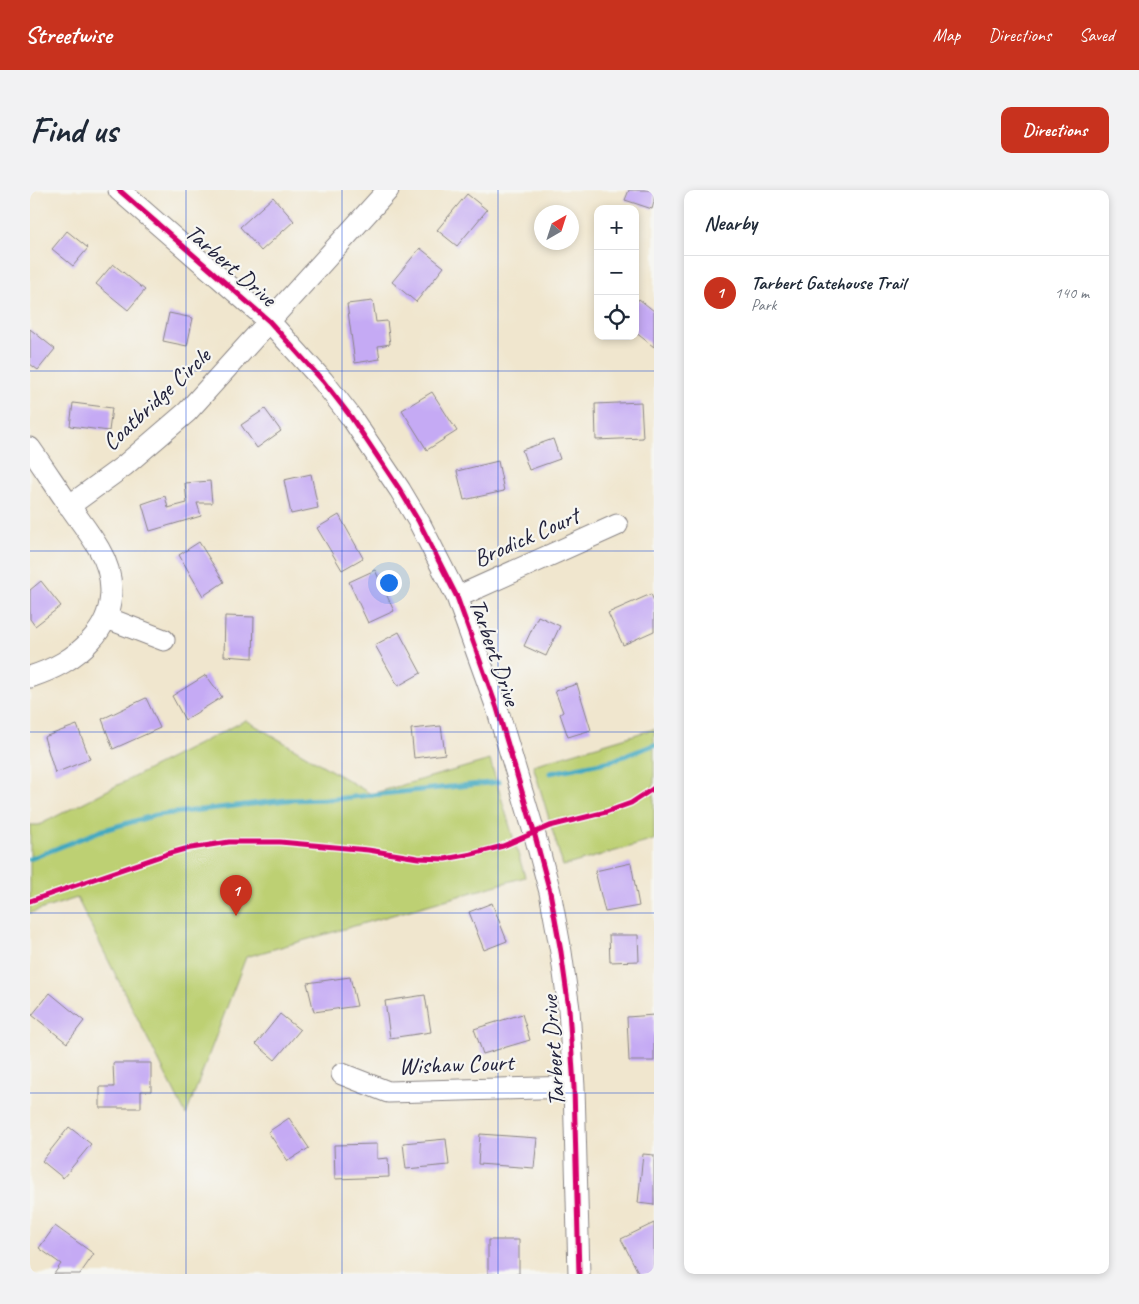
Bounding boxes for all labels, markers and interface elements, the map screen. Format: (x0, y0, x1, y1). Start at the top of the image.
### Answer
text: Streetwise (25, 20, 111, 50)
text: Map (933, 24, 960, 46)
text: Directions (988, 24, 1051, 46)
text: Saved (1079, 24, 1114, 46)
button: Directions (1001, 107, 1109, 153)
text: Find us (30, 108, 117, 153)
north arrow (534, 205, 579, 250)
map controls (594, 205, 639, 340)
button: + (594, 205, 639, 250)
text: Nearby (704, 210, 757, 236)
street label: Tarbert Drive (179, 217, 285, 314)
button: − (594, 250, 639, 295)
text: Tarbert Gatehouse Trail (751, 271, 906, 295)
text: 1 (716, 283, 724, 303)
text: 140 m (1055, 283, 1089, 303)
button: locate (594, 295, 639, 340)
text: Park (751, 295, 776, 315)
street label: Coatbridge Circle (96, 340, 218, 457)
street label: Brodick Court (469, 499, 586, 574)
your location (376, 570, 402, 596)
street label: Tarbert Drive (463, 594, 528, 712)
pin: 1 (220, 875, 252, 916)
street label: Tarbert Drive (534, 992, 572, 1108)
street label: Wishaw Court (398, 1047, 516, 1081)

